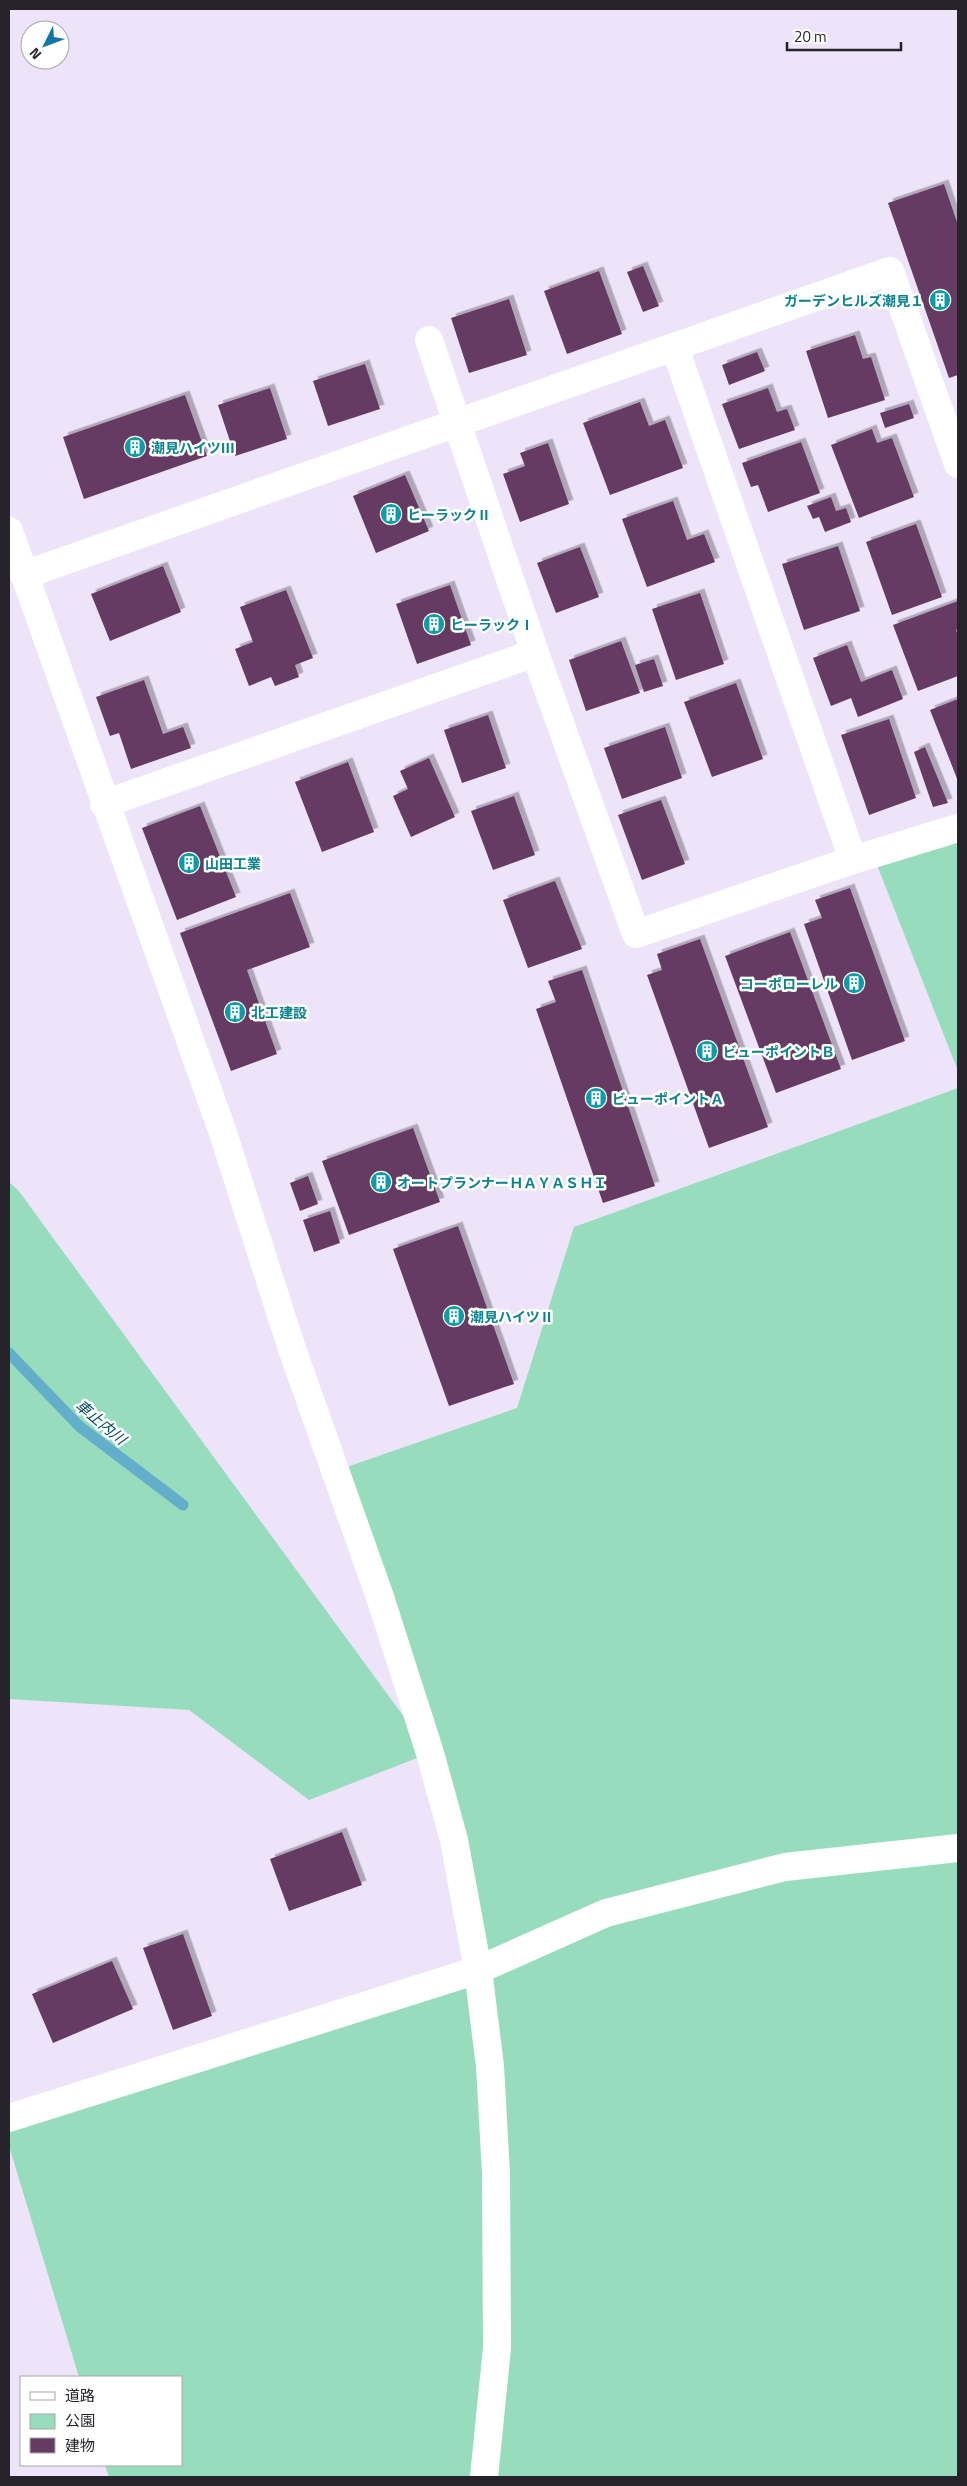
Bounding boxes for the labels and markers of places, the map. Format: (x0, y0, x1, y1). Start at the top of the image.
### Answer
building icon: ガーデンヒルズ潮見１ (928, 288, 952, 312)
place label: ガーデンヒルズ潮見１ (784, 290, 924, 311)
building icon: 潮見ハイツⅢ (123, 435, 147, 459)
place label: 潮見ハイツⅢ (151, 437, 235, 458)
building icon: ヒーラックⅡ (379, 502, 403, 526)
place label: ヒーラックⅡ (407, 504, 491, 525)
building icon: ヒーラックⅠ (422, 612, 446, 636)
place label: ヒーラックⅠ (450, 614, 534, 635)
building icon: 山田工業 (177, 851, 201, 875)
place label: 山田工業 (205, 853, 261, 874)
building icon: コーポローレル (842, 971, 866, 995)
place label: コーポローレル (740, 973, 838, 994)
building icon: 北工建設 (223, 1000, 247, 1024)
place label: 北工建設 (251, 1002, 307, 1023)
building icon: ビューポイントＢ (695, 1039, 719, 1063)
place label: ビューポイントＢ (723, 1041, 835, 1062)
building icon: ビューポイントＡ (584, 1086, 608, 1110)
place label: ビューポイントＡ (612, 1088, 724, 1109)
building icon: オートプランナーＨＡＹＡＳＨＩ (369, 1170, 393, 1194)
place label: オートプランナーＨＡＹＡＳＨＩ (397, 1172, 607, 1193)
building icon: 潮見ハイツⅡ (442, 1304, 466, 1328)
place label: 潮見ハイツⅡ (470, 1306, 554, 1327)

